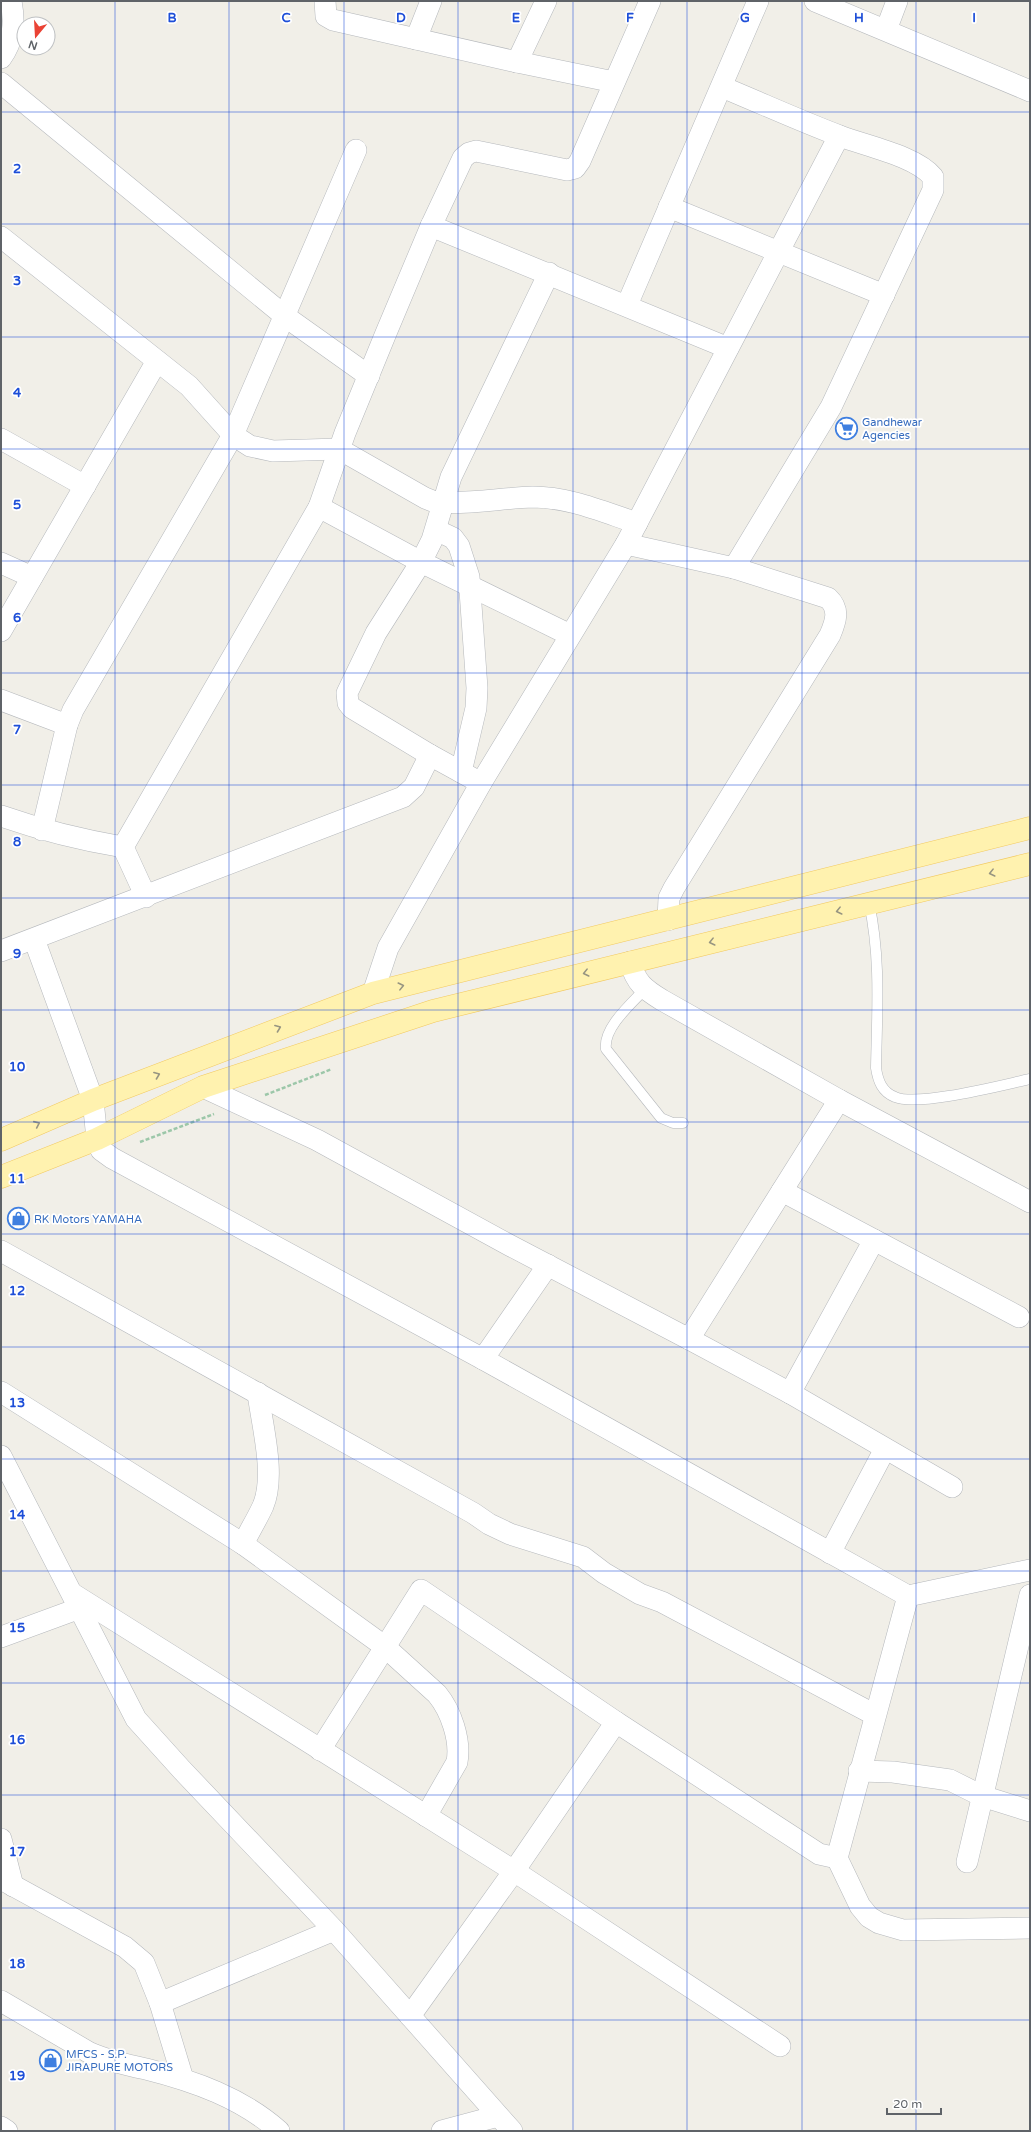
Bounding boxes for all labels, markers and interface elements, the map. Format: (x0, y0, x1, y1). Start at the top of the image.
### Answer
text: B (167, 10, 177, 26)
text: C (281, 10, 291, 26)
text: D (396, 10, 406, 26)
text: E (512, 10, 520, 26)
text: F (626, 10, 634, 26)
text: G (740, 10, 750, 26)
text: H (854, 10, 864, 26)
text: I (972, 10, 976, 26)
north arrow (16, 16, 56, 56)
text: N (27, 37, 39, 53)
text: 2 (13, 161, 21, 177)
text: 3 (13, 273, 21, 289)
text: 4 (13, 385, 22, 401)
supermarket icon: Gandhewar Agencies (834, 415, 860, 441)
place label: Gandhewar Agencies (862, 416, 923, 442)
text: 5 (13, 497, 21, 513)
text: 6 (13, 610, 21, 626)
text: 7 (13, 722, 21, 738)
text: 8 (13, 834, 21, 850)
one-way arrow (989, 868, 996, 877)
one-way arrow (835, 906, 842, 914)
one-way arrow (709, 937, 716, 946)
text: 9 (13, 946, 21, 962)
one-way arrow (583, 968, 590, 977)
one-way arrow (397, 982, 404, 991)
one-way arrow (275, 1025, 282, 1033)
text: 10 (9, 1059, 25, 1075)
one-way arrow (153, 1071, 160, 1079)
one-way arrow (33, 1121, 40, 1129)
text: 11 (9, 1171, 25, 1187)
shop icon: RK Motors YAMAHA (5, 1206, 31, 1232)
place label: RK Motors YAMAHA (34, 1213, 142, 1226)
text: 12 (9, 1283, 25, 1299)
text: 13 (9, 1395, 25, 1411)
text: 14 (9, 1507, 26, 1523)
text: 15 (9, 1620, 25, 1636)
text: 16 (9, 1732, 25, 1748)
text: 17 (9, 1844, 25, 1860)
text: 18 (9, 1956, 25, 1972)
shop icon: MFCS - S.P. JIRAPURE MOTORS (37, 2047, 63, 2073)
place label: MFCS - S.P. JIRAPURE MOTORS (66, 2048, 173, 2074)
text: 19 (9, 2068, 25, 2084)
scale bar (887, 2090, 941, 2116)
text: 20 m (893, 2097, 922, 2111)

